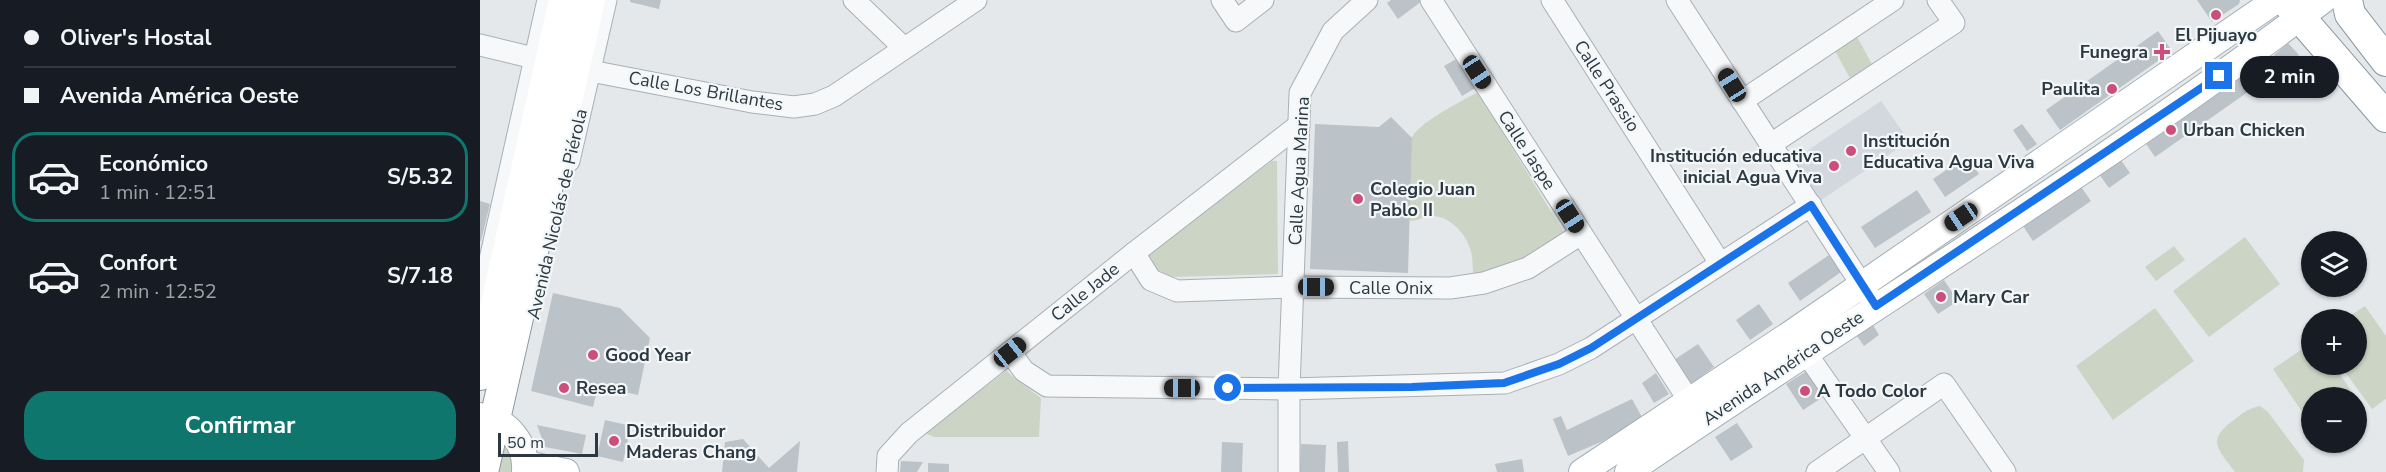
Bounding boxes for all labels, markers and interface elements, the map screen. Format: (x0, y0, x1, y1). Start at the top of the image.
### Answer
marker: El Pijuayo (2209, 8, 2223, 22)
text: Oliver's Hostal (60, 23, 212, 53)
place label: El Pijuayo (2175, 23, 2257, 47)
street label: Calle Prassio (1568, 36, 1646, 136)
place label: Funegra (2080, 40, 2148, 64)
marker: Funegra (2153, 43, 2171, 61)
car (1460, 52, 1494, 92)
callout: 2 min (2240, 55, 2339, 97)
route end (2205, 62, 2232, 89)
text: 2 min (2264, 63, 2315, 90)
car (1715, 65, 1749, 105)
street label: Calle Los Brillantes (627, 66, 785, 116)
place label: Paulita (2041, 77, 2100, 101)
text: Avenida América Oeste (60, 81, 299, 111)
marker: Paulita (2105, 82, 2119, 96)
street label: Calle Agua Marina (1283, 96, 1315, 246)
street label: Avenida Nicolás de Piérola (521, 106, 593, 322)
street label: Calle Jaspe (1492, 106, 1562, 194)
place label: Urban Chicken (2183, 118, 2305, 142)
marker: Urban Chicken (2164, 123, 2178, 137)
place label: Institución Educativa Agua Viva (1863, 129, 2035, 174)
place label: Institución educativa inicial Agua Viva (1650, 144, 1822, 189)
marker: Institución Educativa Agua Viva (1844, 144, 1858, 158)
text: Económico (99, 149, 208, 179)
icon: car (27, 150, 81, 204)
marker: Institución educativa inicial Agua Viva (1827, 159, 1841, 173)
text: S/5.32 (387, 162, 453, 192)
place label: Colegio Juan Pablo II (1370, 177, 1475, 222)
text: 1 min · 12:51 (99, 179, 217, 206)
marker: Colegio Juan Pablo II (1351, 192, 1365, 206)
car (1553, 196, 1587, 236)
car (1941, 199, 1981, 235)
map controls (2301, 231, 2367, 453)
button: layers (2301, 231, 2367, 297)
text: Confort (99, 248, 177, 278)
icon: car (27, 249, 81, 303)
street label: Calle Jade (1046, 257, 1124, 327)
text: S/7.18 (387, 261, 453, 291)
street label: Calle Onix (1349, 276, 1433, 300)
text: 2 min · 12:52 (99, 278, 217, 305)
car (1298, 278, 1334, 296)
place label: Mary Car (1953, 285, 2029, 309)
marker: Mary Car (1934, 290, 1948, 304)
street label: Avenida América Oeste (1698, 305, 1868, 431)
button: + (2301, 309, 2367, 375)
car (990, 334, 1030, 370)
place label: Good Year (605, 343, 691, 367)
marker: Good Year (586, 348, 600, 362)
route start (1214, 374, 1241, 401)
place label: Resea (576, 376, 626, 400)
car (1164, 379, 1200, 397)
place label: A Todo Color (1817, 379, 1926, 403)
marker: Resea (557, 381, 571, 395)
marker: A Todo Color (1798, 384, 1812, 398)
button: − (2301, 387, 2367, 453)
button: Confirmar (24, 391, 456, 460)
place label: Distribuidor Maderas Chang (626, 419, 756, 464)
scale bar (498, 430, 598, 458)
text: 50 m (507, 432, 544, 454)
marker: Distribuidor Maderas Chang (607, 434, 621, 448)

